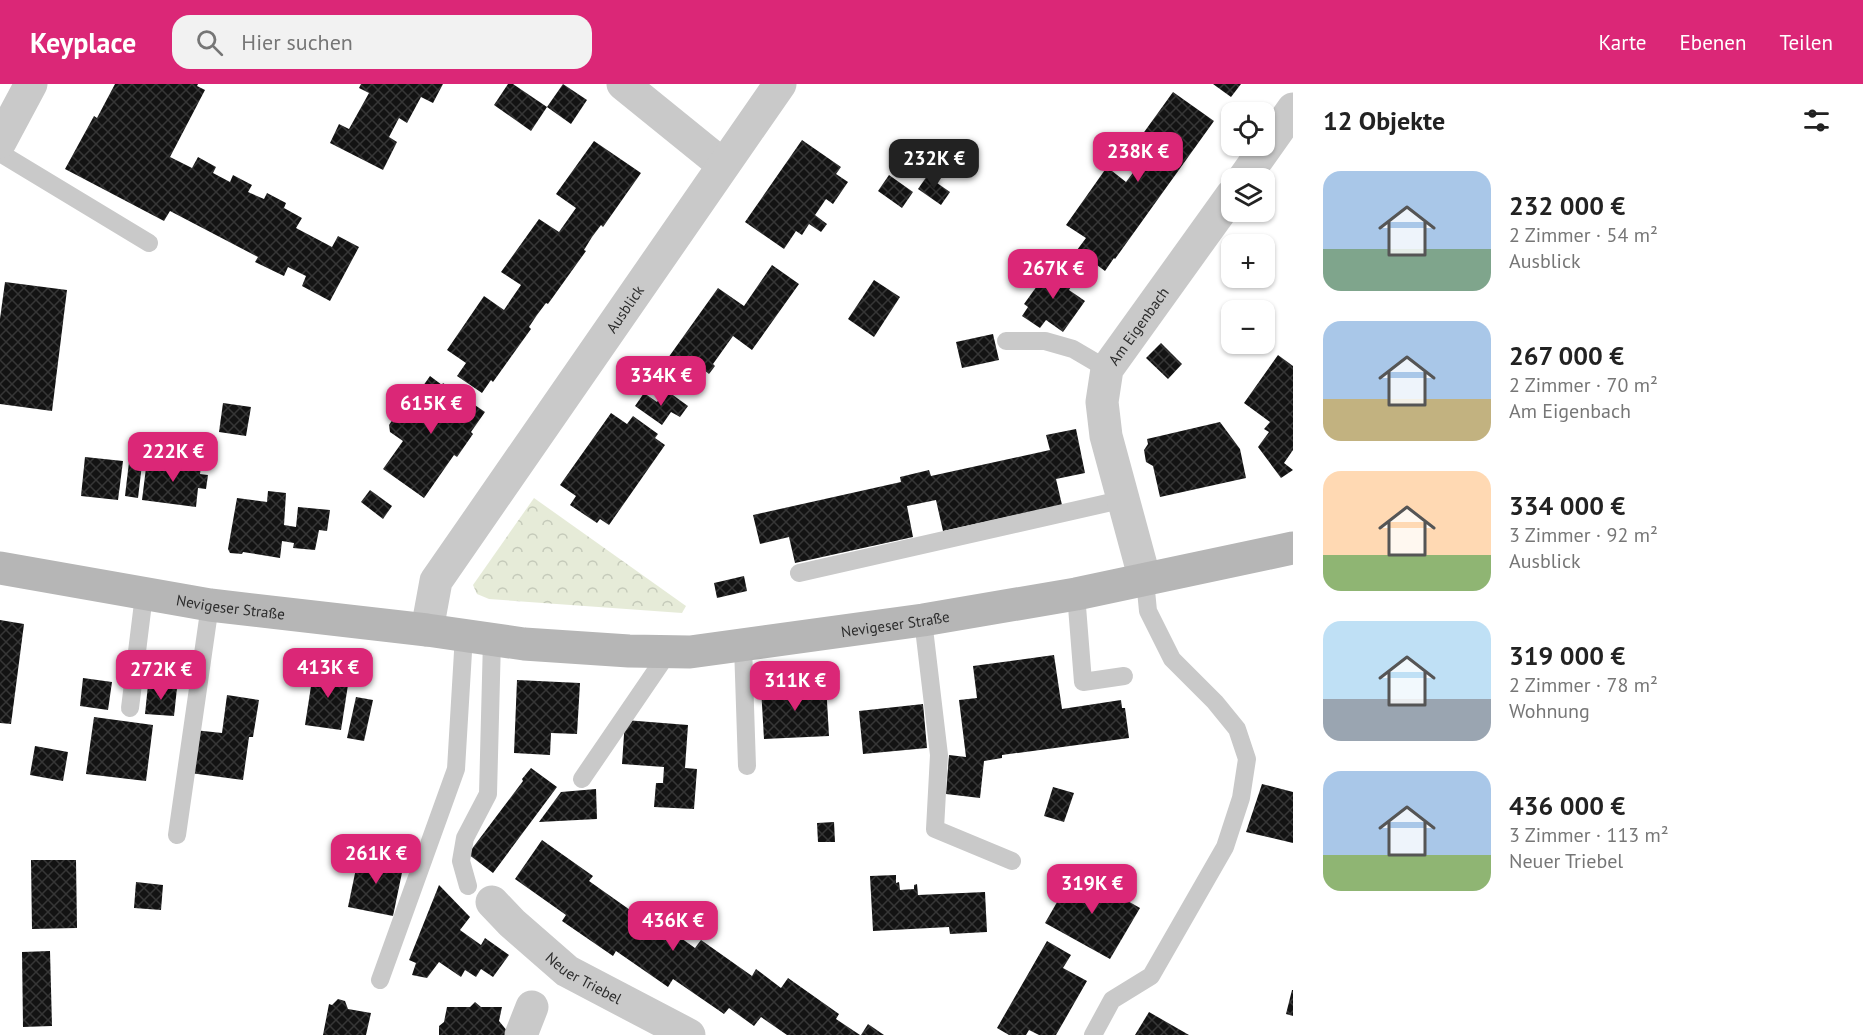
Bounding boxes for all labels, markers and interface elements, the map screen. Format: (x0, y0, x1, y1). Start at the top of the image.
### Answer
search box (172, 15, 592, 69)
text: Keyplace (30, 24, 136, 61)
icon: search (193, 26, 226, 59)
text: Hier suchen (241, 28, 353, 56)
text: Karte (1599, 29, 1647, 56)
text: Ebenen (1680, 29, 1746, 56)
text: Teilen (1779, 29, 1833, 56)
map controls (1221, 102, 1275, 354)
button: locate (1221, 102, 1275, 156)
text: 12 Objekte (1323, 104, 1445, 137)
icon: filters (1800, 104, 1833, 137)
pin: 238K € (1089, 132, 1187, 183)
text: 238K € (1107, 138, 1169, 164)
pin: 232K € (885, 139, 983, 190)
text: 232K € (903, 145, 965, 171)
button: layers (1221, 168, 1275, 222)
text: 232 000 € (1509, 189, 1625, 222)
icon: home (1371, 195, 1443, 267)
text: 2 Zimmer · 54 m² (1509, 222, 1658, 248)
button: + (1221, 234, 1275, 288)
text: Ausblick (1509, 248, 1581, 274)
pin: 267K € (1004, 249, 1102, 300)
text: 267K € (1022, 255, 1084, 281)
street label: Ausblick (601, 281, 648, 336)
street label: Am Eigenbach (1104, 283, 1172, 368)
button: − (1221, 300, 1275, 354)
text: 267 000 € (1509, 339, 1624, 372)
icon: home (1371, 345, 1443, 417)
pin: 334K € (612, 356, 710, 407)
text: 334K € (630, 362, 692, 388)
text: 2 Zimmer · 70 m² (1509, 372, 1658, 398)
pin: 615K € (382, 384, 480, 435)
text: 615K € (400, 390, 462, 416)
text: Am Eigenbach (1509, 398, 1631, 424)
pin: 222K € (124, 432, 222, 483)
text: 222K € (142, 438, 204, 464)
text: 334 000 € (1509, 489, 1625, 522)
icon: home (1371, 495, 1443, 567)
text: 3 Zimmer · 92 m² (1509, 522, 1658, 548)
text: Ausblick (1509, 548, 1581, 574)
street label: Nevigeser Straße (175, 590, 286, 623)
street label: Nevigeser Straße (840, 606, 951, 641)
text: 319 000 € (1509, 639, 1625, 672)
icon: home (1371, 645, 1443, 717)
pin: 413K € (279, 648, 377, 699)
pin: 272K € (112, 650, 210, 701)
text: 413K € (297, 654, 359, 680)
text: 272K € (130, 656, 192, 682)
pin: 311K € (746, 661, 844, 712)
text: 311K € (764, 667, 826, 693)
text: 2 Zimmer · 78 m² (1509, 672, 1658, 698)
text: Wohnung (1509, 698, 1590, 724)
text: 436 000 € (1509, 789, 1625, 822)
icon: home (1371, 795, 1443, 867)
text: 3 Zimmer · 113 m² (1509, 822, 1669, 848)
pin: 261K € (327, 834, 425, 885)
text: 261K € (345, 840, 407, 866)
text: Neuer Triebel (1509, 848, 1623, 874)
pin: 319K € (1043, 864, 1141, 915)
text: 319K € (1061, 870, 1123, 896)
pin: 436K € (624, 901, 722, 952)
text: 436K € (642, 907, 704, 933)
street label: Neuer Triebel (542, 947, 626, 1008)

